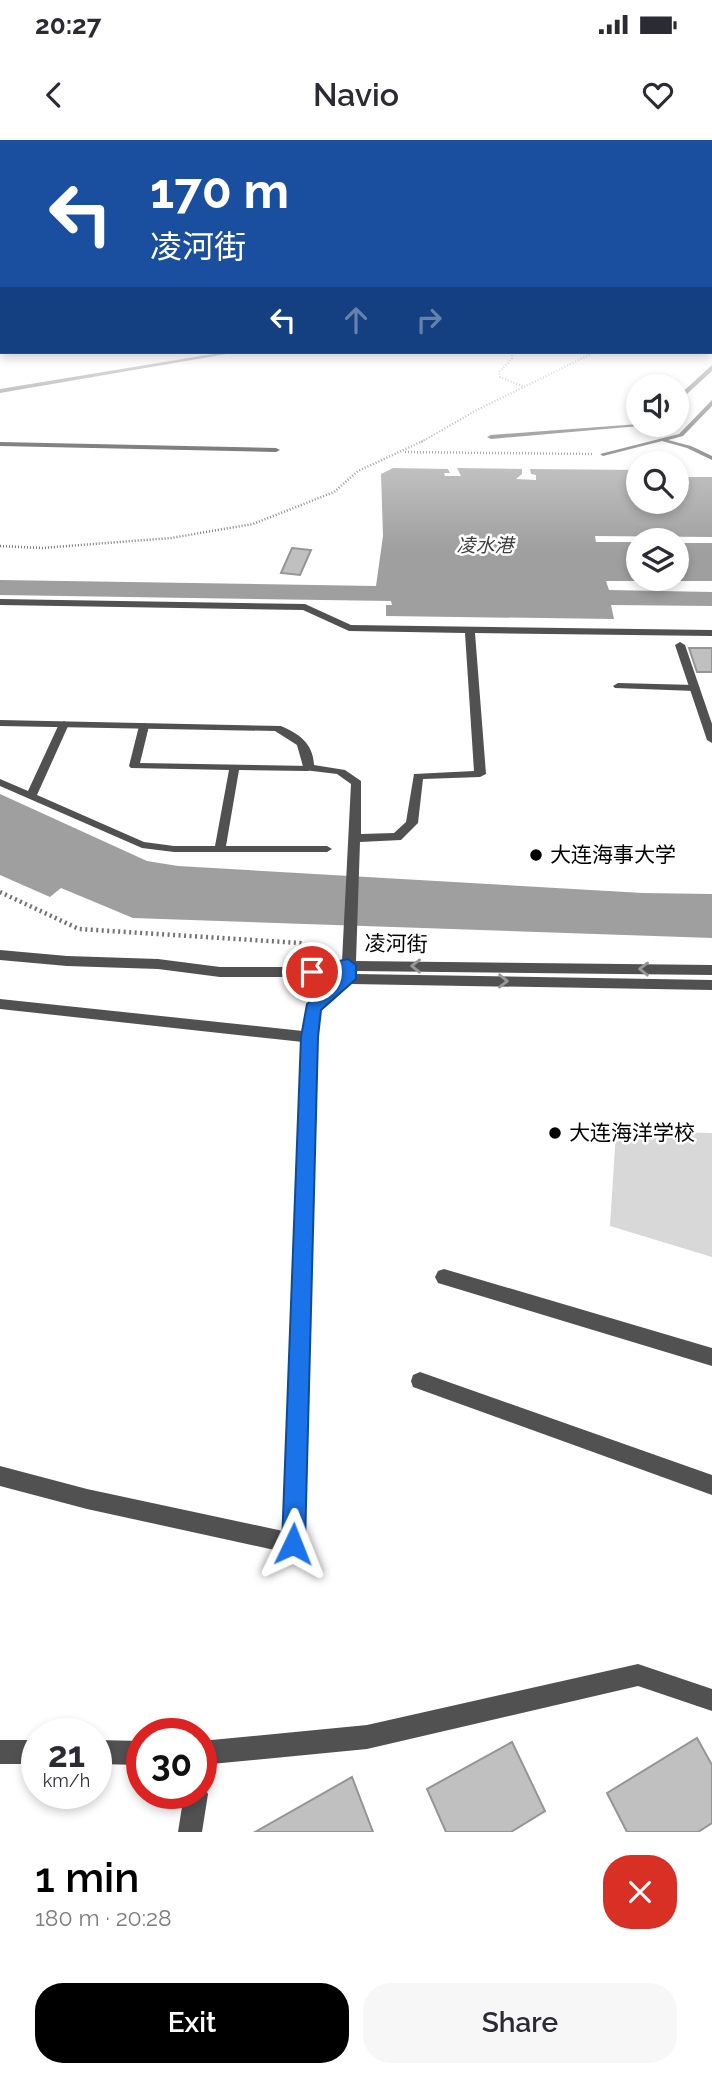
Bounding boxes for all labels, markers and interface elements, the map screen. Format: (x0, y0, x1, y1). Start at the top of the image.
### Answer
text: 20:27 (35, 10, 101, 40)
icon: back (35, 76, 73, 114)
text: Navio (313, 76, 399, 113)
icon: heart (639, 76, 677, 114)
text: 170 m (150, 162, 289, 219)
icon: left (35, 168, 126, 259)
text: 凌河街 (150, 228, 246, 265)
icon: left (264, 301, 302, 339)
icon: ahead (337, 301, 375, 339)
icon: right (410, 301, 448, 339)
map controls (626, 374, 689, 591)
button: sound (626, 374, 689, 437)
button: search (626, 451, 689, 514)
button: layers (626, 528, 689, 591)
water label: 凌水港 (456, 534, 516, 556)
place label: 大连海事大学 (550, 842, 676, 867)
marker: 大连海事大学 (528, 847, 544, 863)
street label: 凌河街 (364, 930, 428, 957)
pin (282, 942, 342, 1002)
icon: arrive (293, 953, 331, 991)
one-way arrow (411, 958, 422, 973)
one-way arrow (638, 961, 649, 977)
one-way arrow (498, 973, 508, 989)
place label: 大连海洋学校 (569, 1120, 695, 1145)
marker: 大连海洋学校 (547, 1125, 563, 1141)
position arrow (256, 1507, 330, 1581)
speed limit sign: 30 (126, 1718, 217, 1809)
text: 21 (48, 1734, 85, 1775)
text: km/h (43, 1770, 90, 1791)
text: 1 min (35, 1853, 139, 1902)
button: close (603, 1855, 677, 1929)
text: 180 m · 20:28 (35, 1904, 172, 1931)
button: Exit (35, 1983, 349, 2063)
button: Share (363, 1983, 677, 2063)

